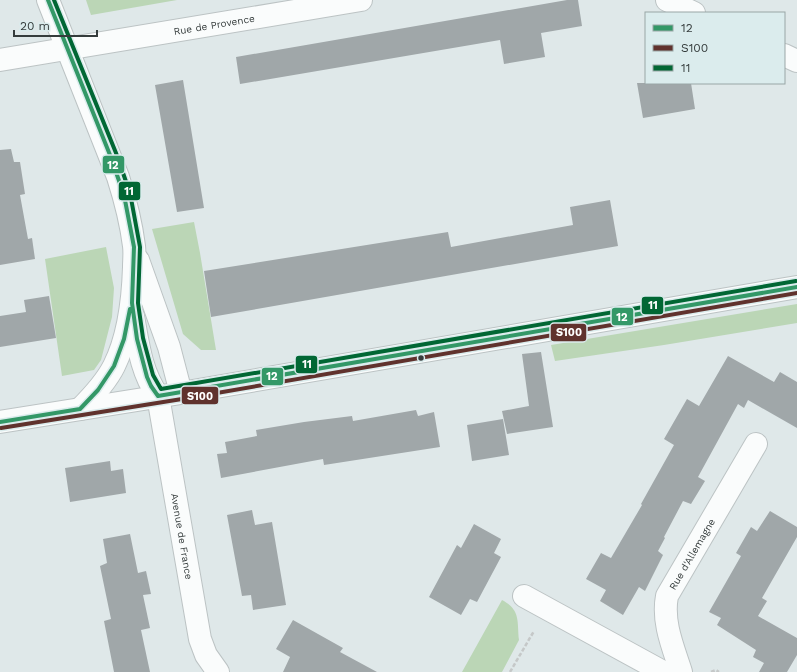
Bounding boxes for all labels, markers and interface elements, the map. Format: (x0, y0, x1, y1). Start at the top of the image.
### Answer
scale bar (14, 12, 97, 38)
legend (645, 12, 785, 84)
street label: Rue de Provence (173, 13, 256, 37)
text: 20 m (20, 19, 50, 33)
text: 12 (681, 21, 693, 35)
text: S100 (681, 41, 708, 55)
text: 11 (681, 61, 690, 75)
line badge: 12 (102, 155, 125, 174)
text: 12 (107, 159, 119, 172)
line badge: 11 (118, 181, 141, 201)
text: 11 (124, 185, 134, 198)
line badge: 11 (641, 296, 664, 315)
text: 11 (648, 299, 658, 312)
line badge: 12 (611, 307, 634, 326)
text: 12 (616, 311, 628, 324)
line badge: S100 (550, 323, 587, 342)
text: S100 (556, 326, 582, 339)
unlabelled marker (416, 353, 426, 363)
line badge: 11 (295, 355, 318, 374)
text: 11 (302, 358, 312, 371)
line badge: 12 (261, 367, 284, 386)
text: 12 (266, 370, 278, 383)
line badge: S100 (181, 386, 219, 405)
text: S100 (187, 390, 213, 403)
street label: Avenue de France (169, 492, 195, 581)
street label: Rue d'Allemagne (667, 516, 717, 592)

